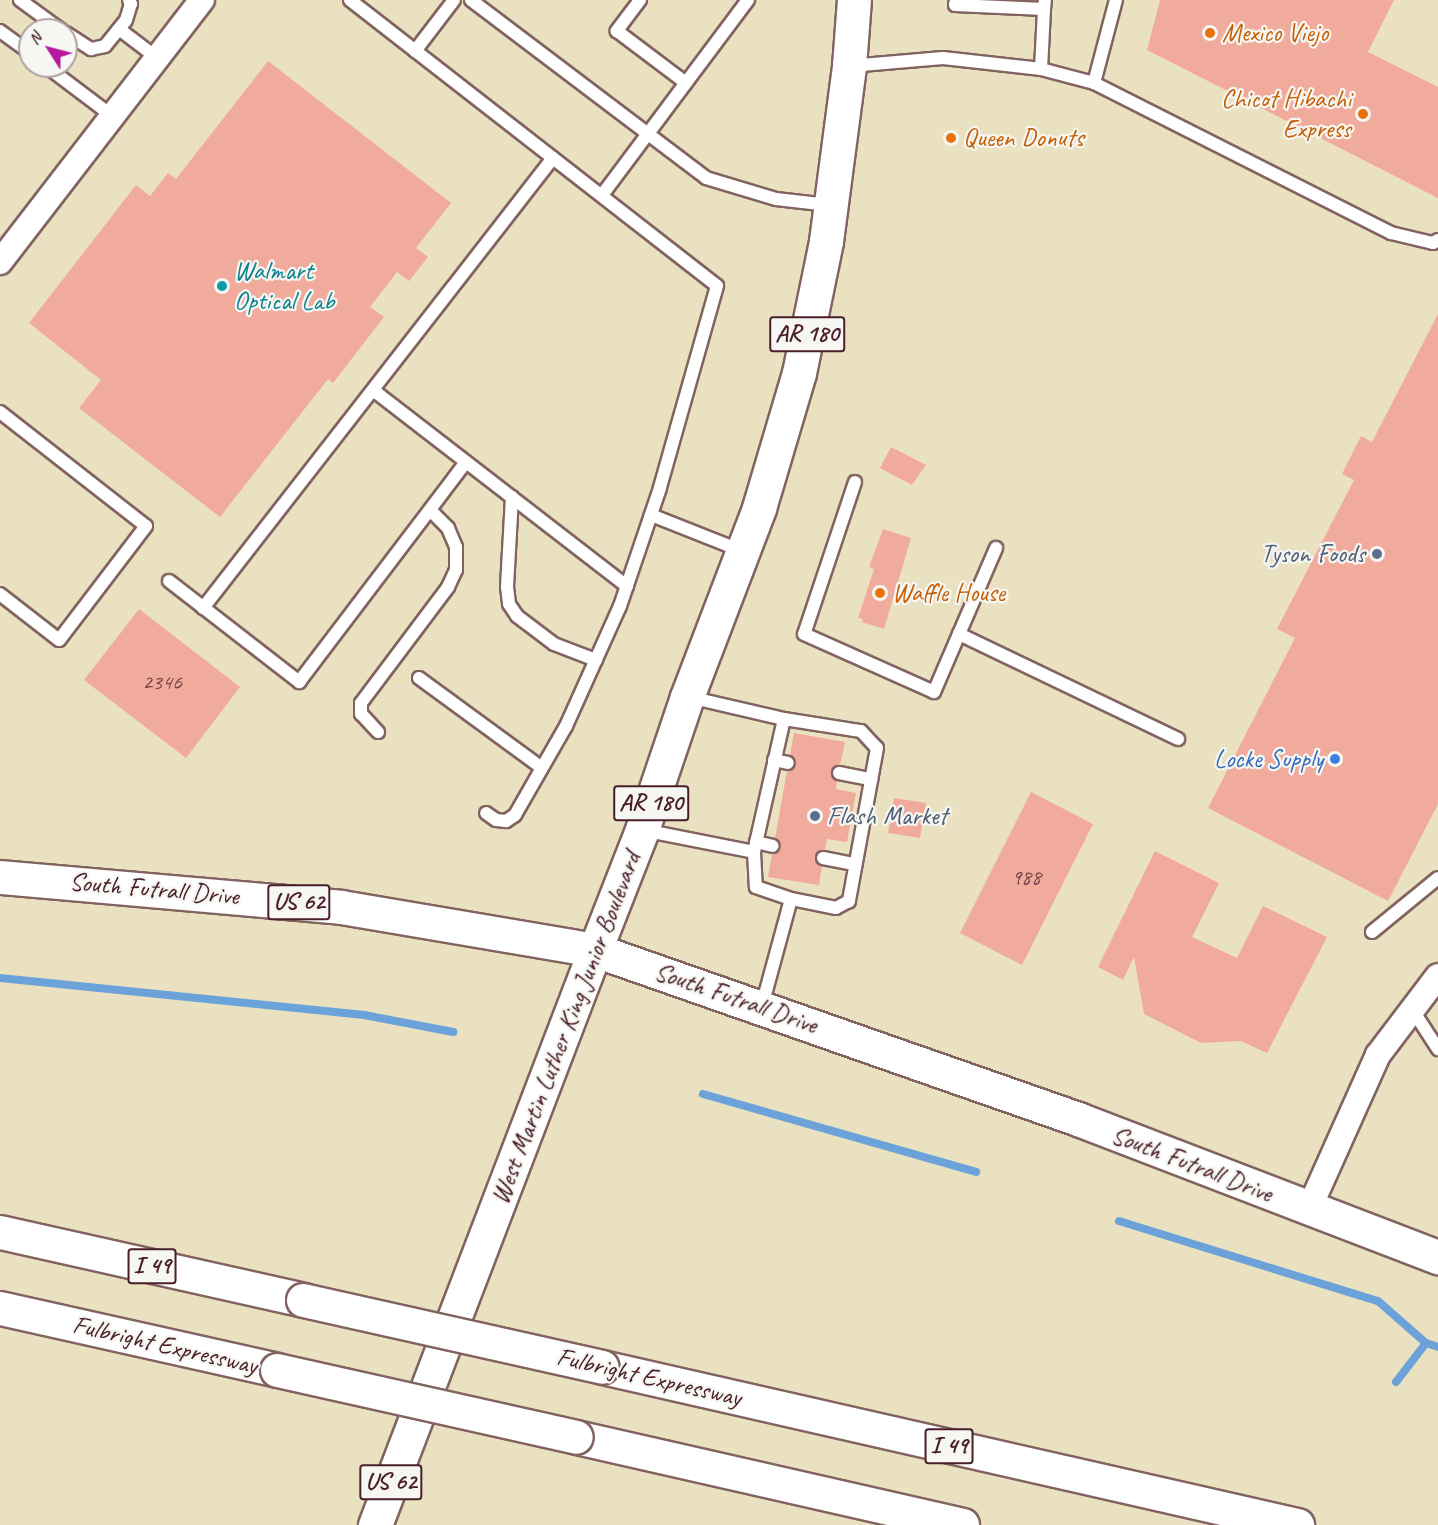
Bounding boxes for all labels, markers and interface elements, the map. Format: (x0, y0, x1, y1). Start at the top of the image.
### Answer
place label: Mexico Viejo (1222, 17, 1328, 49)
north arrow (18, 18, 78, 78)
marker: Mexico Viejo (1203, 26, 1217, 40)
text: N (24, 29, 46, 48)
place label: Chicot Hibachi Express (1221, 83, 1351, 144)
marker: Chicot Hibachi Express (1356, 107, 1370, 121)
place label: Queen Donuts (963, 122, 1084, 154)
marker: Queen Donuts (944, 131, 958, 145)
place label: Walmart Optical Lab (234, 255, 335, 316)
marker: Walmart Optical Lab (215, 279, 229, 293)
road number: AR 180 (768, 313, 846, 355)
place label: Tyson Foods (1261, 538, 1365, 570)
marker: Tyson Foods (1370, 547, 1384, 561)
place label: Waffle House (892, 577, 1005, 609)
marker: Waffle House (873, 586, 887, 600)
house number: 2346 (142, 670, 182, 696)
place label: Locke Supply (1215, 743, 1323, 775)
marker: Locke Supply (1328, 752, 1342, 766)
road number: AR 180 (612, 782, 690, 824)
place label: Flash Market (827, 800, 948, 832)
marker: Flash Market (808, 809, 822, 823)
street label: West Martin Luther King Junior Boulevard (484, 847, 648, 1209)
house number: 988 (1011, 865, 1041, 891)
street label: South Futrall Drive (68, 866, 240, 912)
road number: US 62 (266, 881, 332, 923)
street label: South Futrall Drive (651, 956, 821, 1040)
street label: South Futrall Drive (1107, 1119, 1277, 1209)
road number: I 49 (126, 1245, 178, 1287)
street label: Fulbright Expressway (70, 1309, 260, 1381)
street label: Fulbright Expressway (554, 1341, 744, 1413)
road number: I 49 (924, 1425, 974, 1467)
road number: US 62 (358, 1461, 424, 1503)

